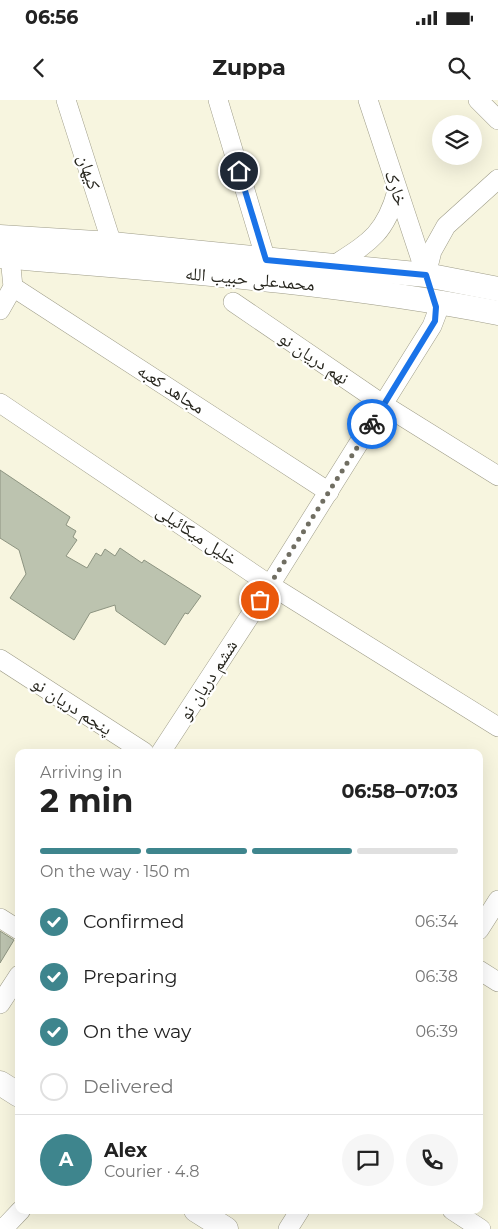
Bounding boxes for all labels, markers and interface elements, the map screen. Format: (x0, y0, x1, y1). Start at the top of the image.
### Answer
text: 06:56 (25, 6, 78, 29)
icon: back (25, 54, 53, 82)
text: Zuppa (212, 54, 286, 81)
icon: search (445, 54, 473, 82)
map controls (432, 115, 482, 165)
button: layers (432, 115, 482, 165)
pin (218, 150, 260, 192)
street label: کیهان (73, 152, 105, 193)
icon: home (225, 157, 253, 185)
street label: خارک (380, 167, 412, 209)
street label: محمدعلی حبیب الله (184, 262, 316, 296)
street label: نهم دریان‌ نو (274, 327, 353, 390)
street label: مجاهد کعبه (133, 359, 209, 419)
courier (347, 399, 397, 449)
icon: bike (358, 410, 386, 438)
street label: خلیل میکائیلی (152, 500, 242, 570)
pin (239, 579, 281, 621)
icon: bag (246, 586, 274, 614)
street label: ششم دریان‌ نو (174, 636, 243, 725)
street label: پنجم دریان‌ نو (27, 672, 116, 741)
text: Arriving in (40, 763, 122, 782)
text: 06:58–07:03 (341, 780, 458, 803)
text: 2 min (40, 781, 133, 820)
text: On the way · 150 m (40, 862, 190, 881)
icon: check (40, 908, 68, 936)
text: Confirmed (83, 910, 184, 933)
text: 06:34 (415, 912, 458, 931)
icon: check (40, 963, 68, 991)
text: Preparing (83, 965, 178, 988)
text: 06:38 (415, 967, 458, 986)
icon: check (40, 1018, 68, 1046)
text: On the way (83, 1020, 191, 1043)
text: 06:39 (416, 1022, 458, 1041)
text: Delivered (83, 1075, 174, 1098)
button: chat (342, 1134, 394, 1186)
button: phone (406, 1134, 458, 1186)
text: Alex (104, 1139, 147, 1162)
text: A (59, 1148, 73, 1171)
text: Courier · 4.8 (104, 1162, 200, 1181)

